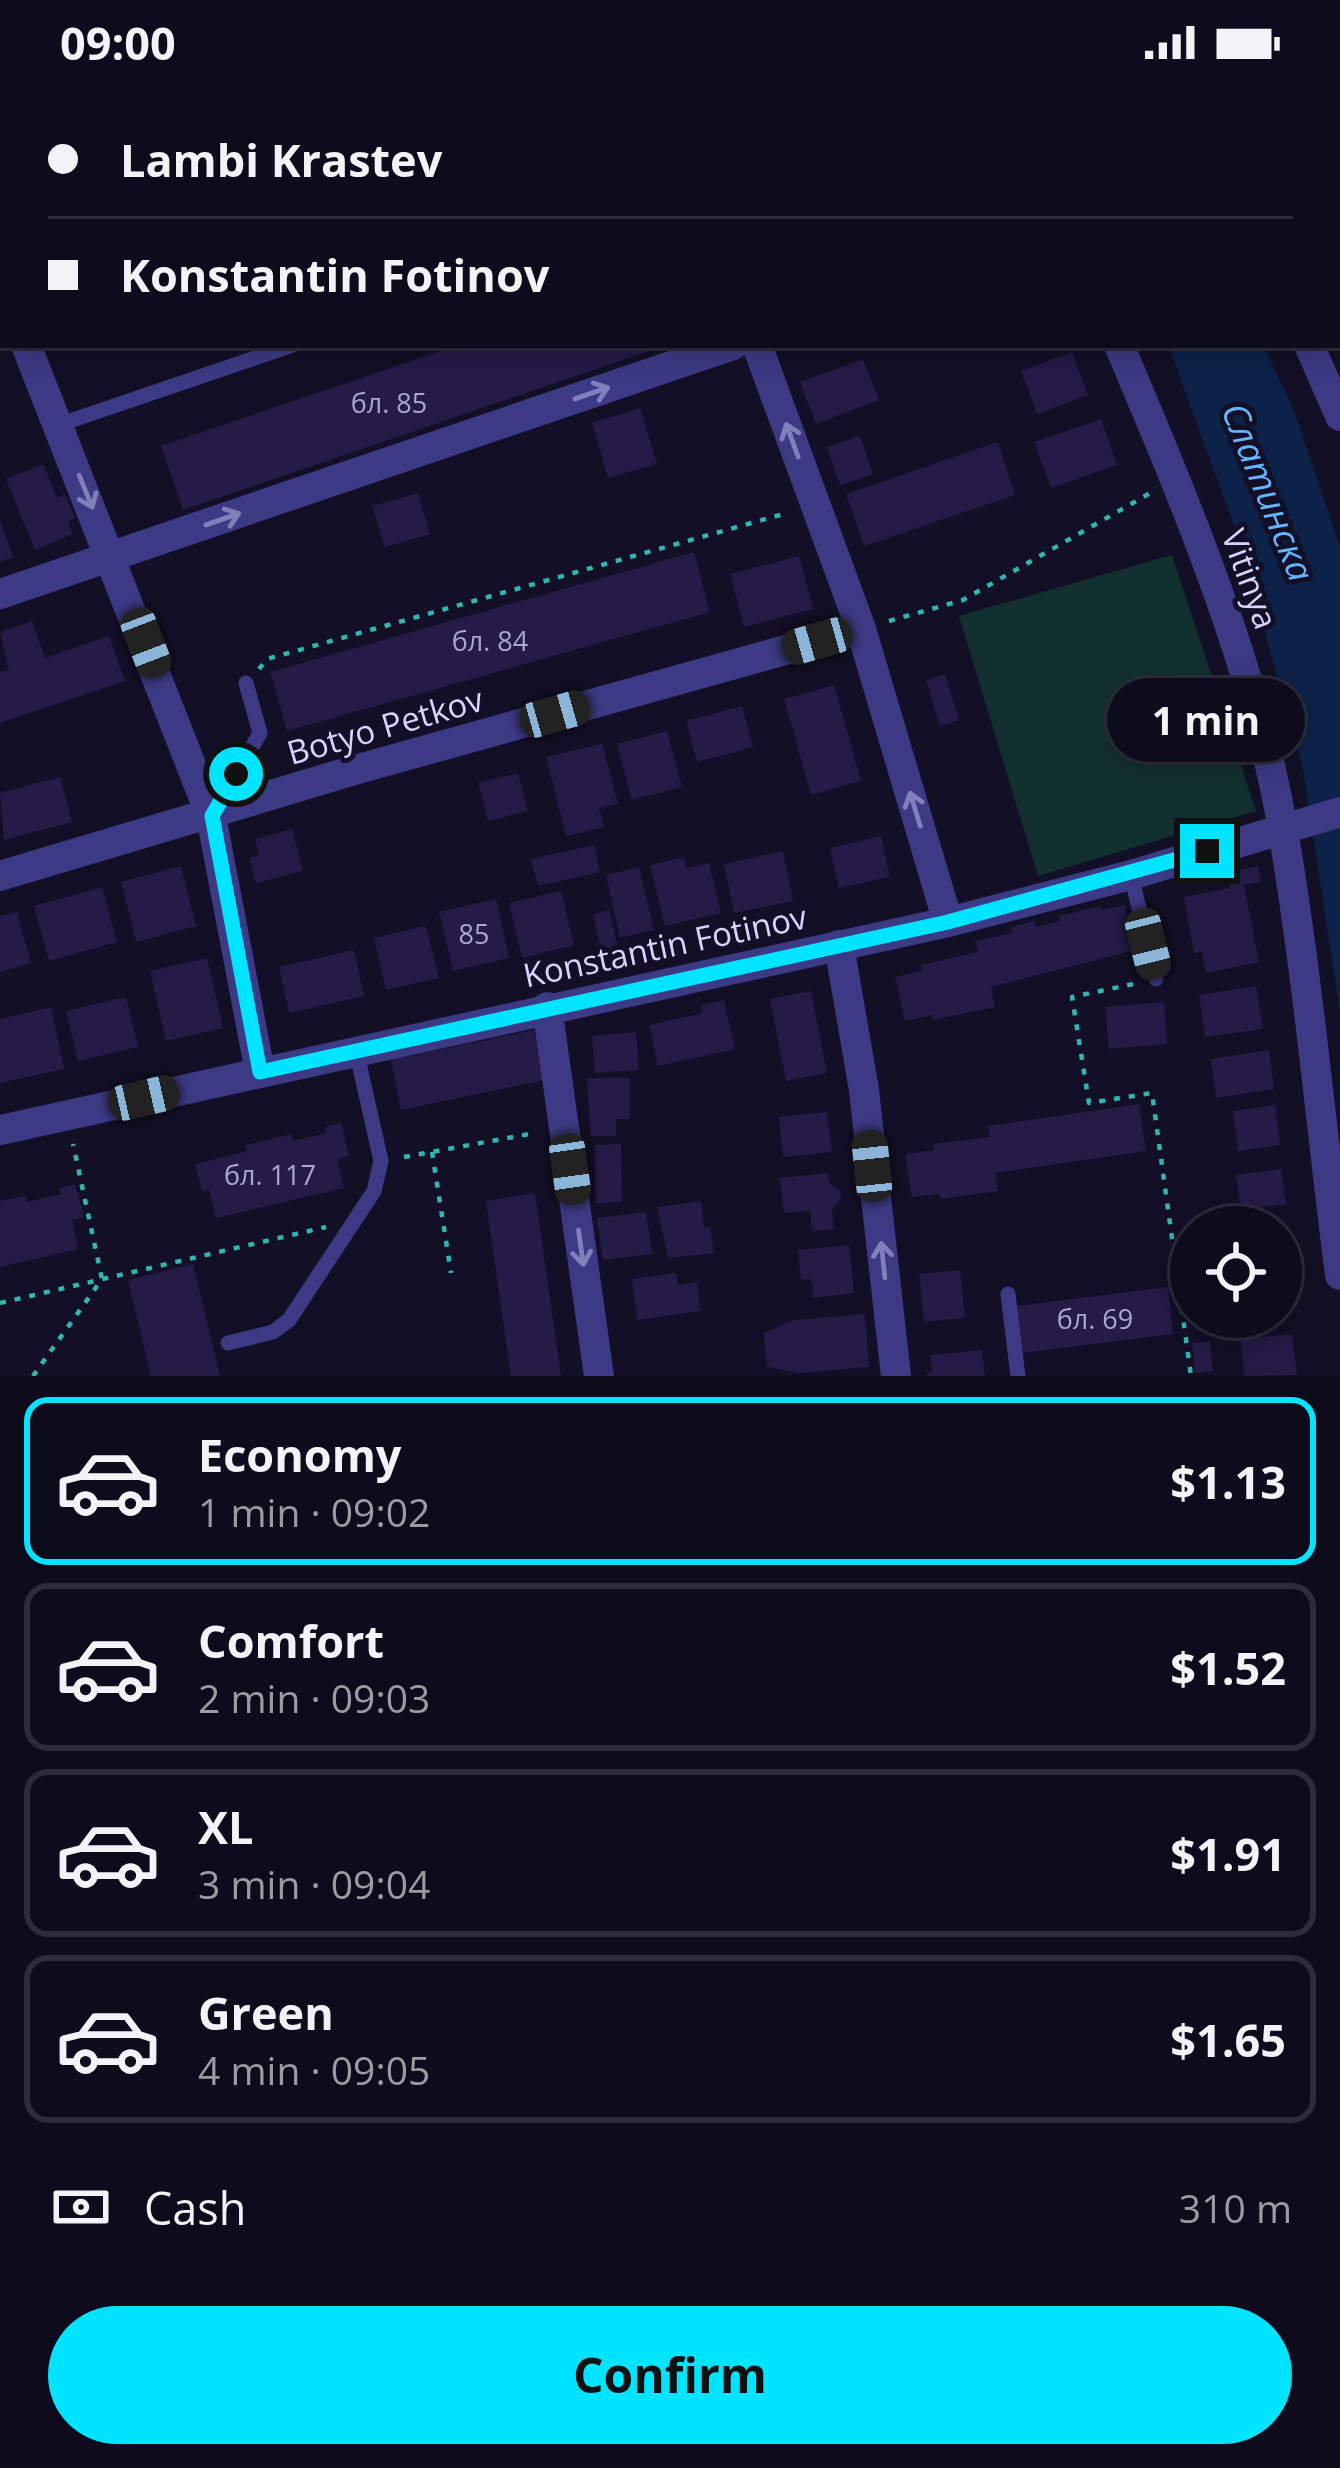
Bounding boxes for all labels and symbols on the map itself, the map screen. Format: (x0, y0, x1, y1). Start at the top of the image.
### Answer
one-way arrow (573, 381, 610, 402)
house number: бл. 85 (351, 384, 427, 421)
water label: Слатинска (1210, 395, 1326, 588)
one-way arrow (779, 422, 801, 459)
one-way arrow (77, 473, 98, 510)
one-way arrow (204, 507, 241, 528)
street label: Vitinya (1212, 523, 1289, 635)
car (116, 603, 176, 683)
car (777, 614, 857, 668)
house number: бл. 84 (452, 622, 528, 659)
street label: Botyo Petkov (282, 676, 489, 775)
callout: 1 min (1108, 677, 1306, 761)
car (515, 687, 595, 741)
route start (209, 747, 263, 801)
one-way arrow (903, 791, 925, 829)
route end (1180, 824, 1234, 878)
street label: Konstantin Fotinov (519, 893, 811, 998)
car (1122, 905, 1174, 983)
house number: 85 (459, 915, 489, 952)
car (105, 1072, 183, 1124)
car (850, 1128, 894, 1204)
car (547, 1131, 593, 1207)
house number: бл. 117 (224, 1156, 316, 1193)
one-way arrow (570, 1228, 593, 1267)
one-way arrow (871, 1241, 894, 1280)
house number: бл. 69 (1057, 1300, 1133, 1337)

